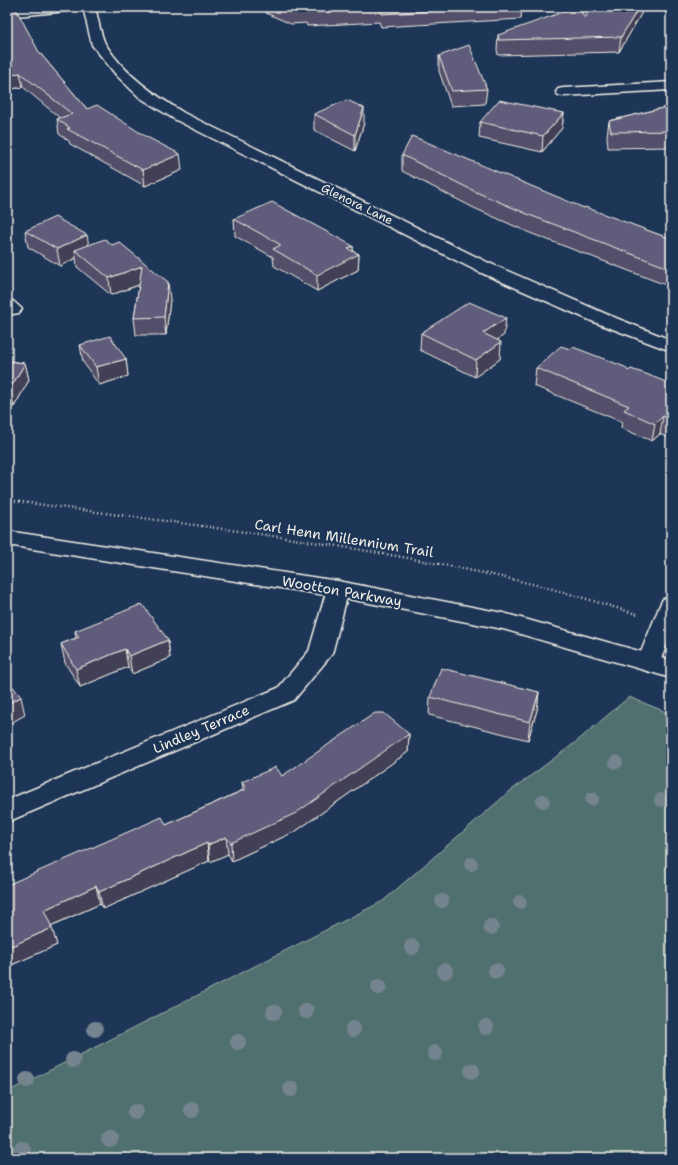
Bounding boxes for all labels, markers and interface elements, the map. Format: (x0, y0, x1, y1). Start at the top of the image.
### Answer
street label: Glenora Lane (318, 180, 396, 228)
street label: Carl Henn Millennium Trail (253, 515, 436, 561)
street label: Wootton Parkway (281, 572, 403, 610)
street label: Lindley Terrace (150, 701, 252, 757)

